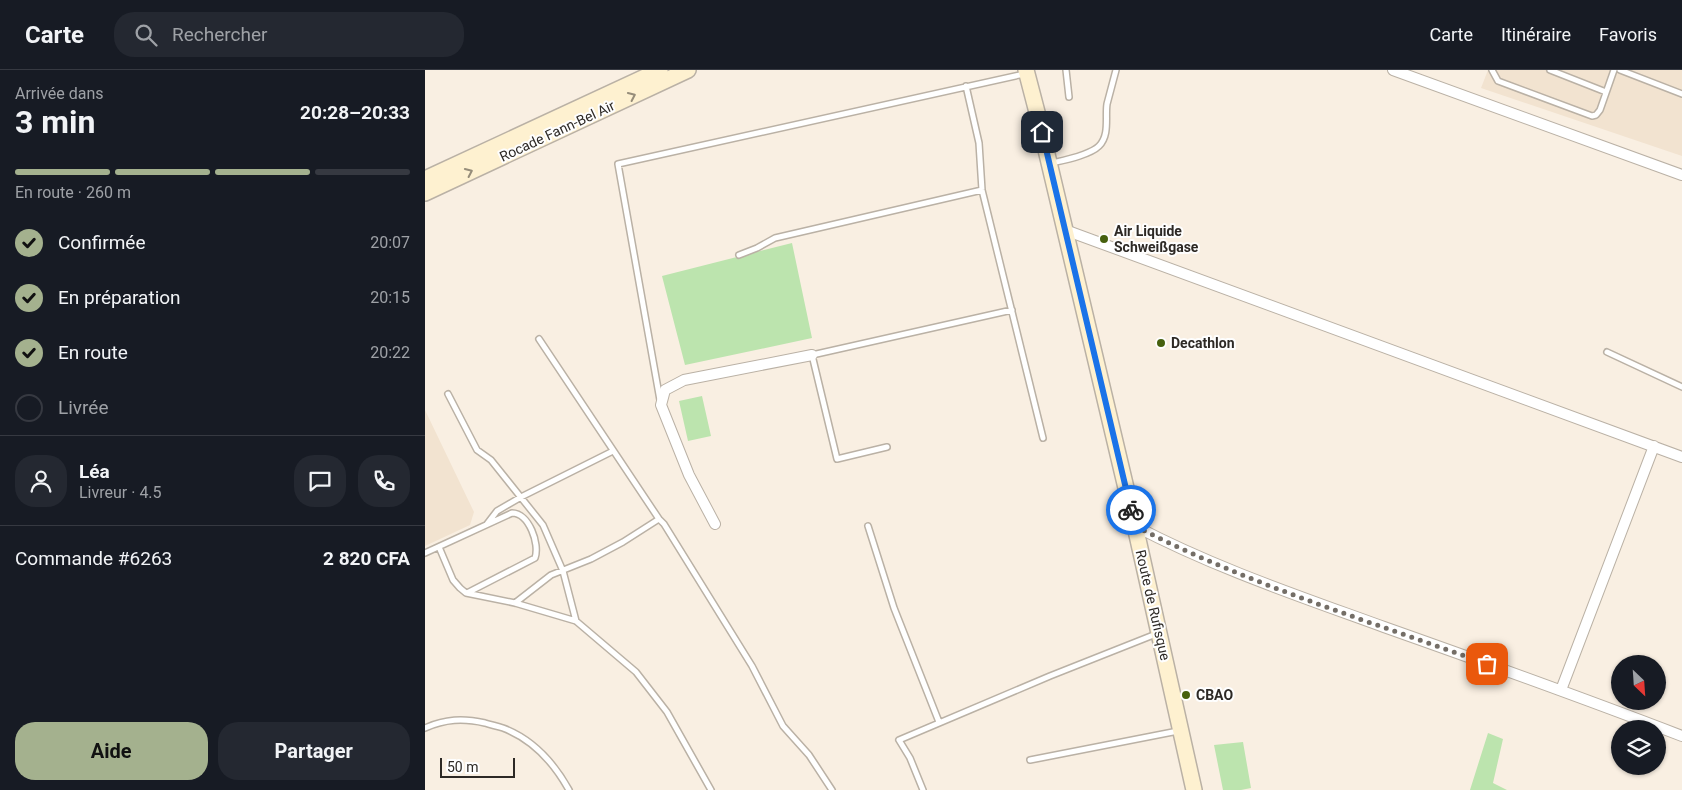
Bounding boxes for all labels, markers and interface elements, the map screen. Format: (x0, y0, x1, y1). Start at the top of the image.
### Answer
search box (114, 12, 464, 57)
text: Carte (25, 21, 84, 49)
icon: search (132, 21, 160, 49)
text: Rechercher (172, 23, 267, 46)
text: Carte (1430, 24, 1473, 45)
text: Itinéraire (1501, 24, 1571, 45)
text: Favoris (1599, 24, 1657, 45)
text: Arrivée dans (15, 84, 104, 103)
one-way arrow (627, 92, 636, 102)
street label: Rocade Fann-Bel Air (497, 97, 617, 165)
text: 20:28–20:33 (300, 101, 410, 124)
text: 3 min (15, 103, 95, 141)
pin (1021, 111, 1063, 153)
icon: home (1028, 118, 1056, 146)
one-way arrow (464, 168, 473, 179)
text: En route · 260 m (15, 183, 131, 202)
place label: Air Liquide Schweißgase (1114, 223, 1199, 255)
icon: check (15, 229, 43, 257)
text: Confirmée (58, 231, 145, 254)
text: 20:07 (370, 233, 410, 252)
marker: Air Liquide Schweißgase (1098, 233, 1110, 245)
icon: check (15, 284, 43, 312)
text: En préparation (58, 286, 181, 309)
text: 20:15 (370, 288, 410, 307)
place label: Decathlon (1171, 335, 1235, 351)
marker: Decathlon (1155, 337, 1167, 349)
icon: check (15, 339, 43, 367)
text: En route (58, 341, 128, 364)
text: 20:22 (370, 343, 410, 362)
text: Livrée (58, 396, 108, 419)
button: person (15, 455, 67, 507)
button: chat (294, 455, 346, 507)
button: phone (358, 455, 410, 507)
text: Léa (79, 460, 110, 483)
text: Livreur · 4.5 (79, 483, 162, 502)
courier (1106, 485, 1156, 535)
icon: bike (1117, 496, 1145, 524)
text: Commande #6263 (15, 547, 172, 570)
text: 2 820 CFA (323, 547, 410, 570)
street label: Route de Rufisque (1132, 548, 1174, 662)
pin (1466, 643, 1508, 685)
icon: bag (1473, 650, 1501, 678)
north arrow (1611, 655, 1666, 710)
map controls (1611, 655, 1666, 775)
place label: CBAO (1196, 687, 1233, 703)
marker: CBAO (1180, 689, 1192, 701)
button: layers (1611, 720, 1666, 775)
button: Aide (15, 722, 208, 780)
button: Partager (218, 722, 410, 780)
scale bar (440, 755, 515, 778)
text: 50 m (447, 759, 479, 775)

